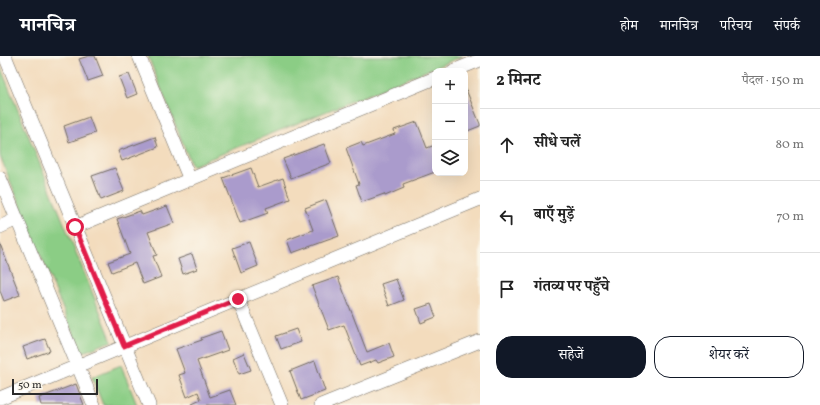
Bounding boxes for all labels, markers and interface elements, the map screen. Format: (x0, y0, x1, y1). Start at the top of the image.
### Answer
text: मानचित्र (20, 13, 75, 39)
text: होम (620, 17, 638, 36)
text: मानचित्र (660, 17, 698, 36)
text: परिचय (720, 17, 752, 36)
text: संपर्क (774, 17, 800, 36)
map controls (432, 68, 468, 176)
button: + (432, 68, 468, 104)
text: 2 मिनट (496, 69, 540, 92)
text: पैदल · 150 m (742, 72, 804, 90)
button: − (432, 104, 468, 140)
text: सीधे चलें (534, 133, 581, 154)
icon: ahead (496, 134, 518, 156)
text: 80 m (775, 136, 804, 154)
button: layers (432, 140, 468, 176)
text: बाएँ मुड़ें (534, 205, 574, 226)
icon: left (496, 206, 518, 228)
text: 70 m (776, 208, 804, 226)
route start (66, 218, 84, 236)
text: गंतव्य पर पहुँचे (534, 277, 609, 298)
icon: arrive (496, 278, 518, 300)
route end (229, 290, 247, 308)
button: सहेजें (496, 336, 646, 378)
button: शेयर करें (654, 336, 804, 378)
scale bar (12, 377, 98, 396)
text: 50 m (18, 378, 42, 393)

